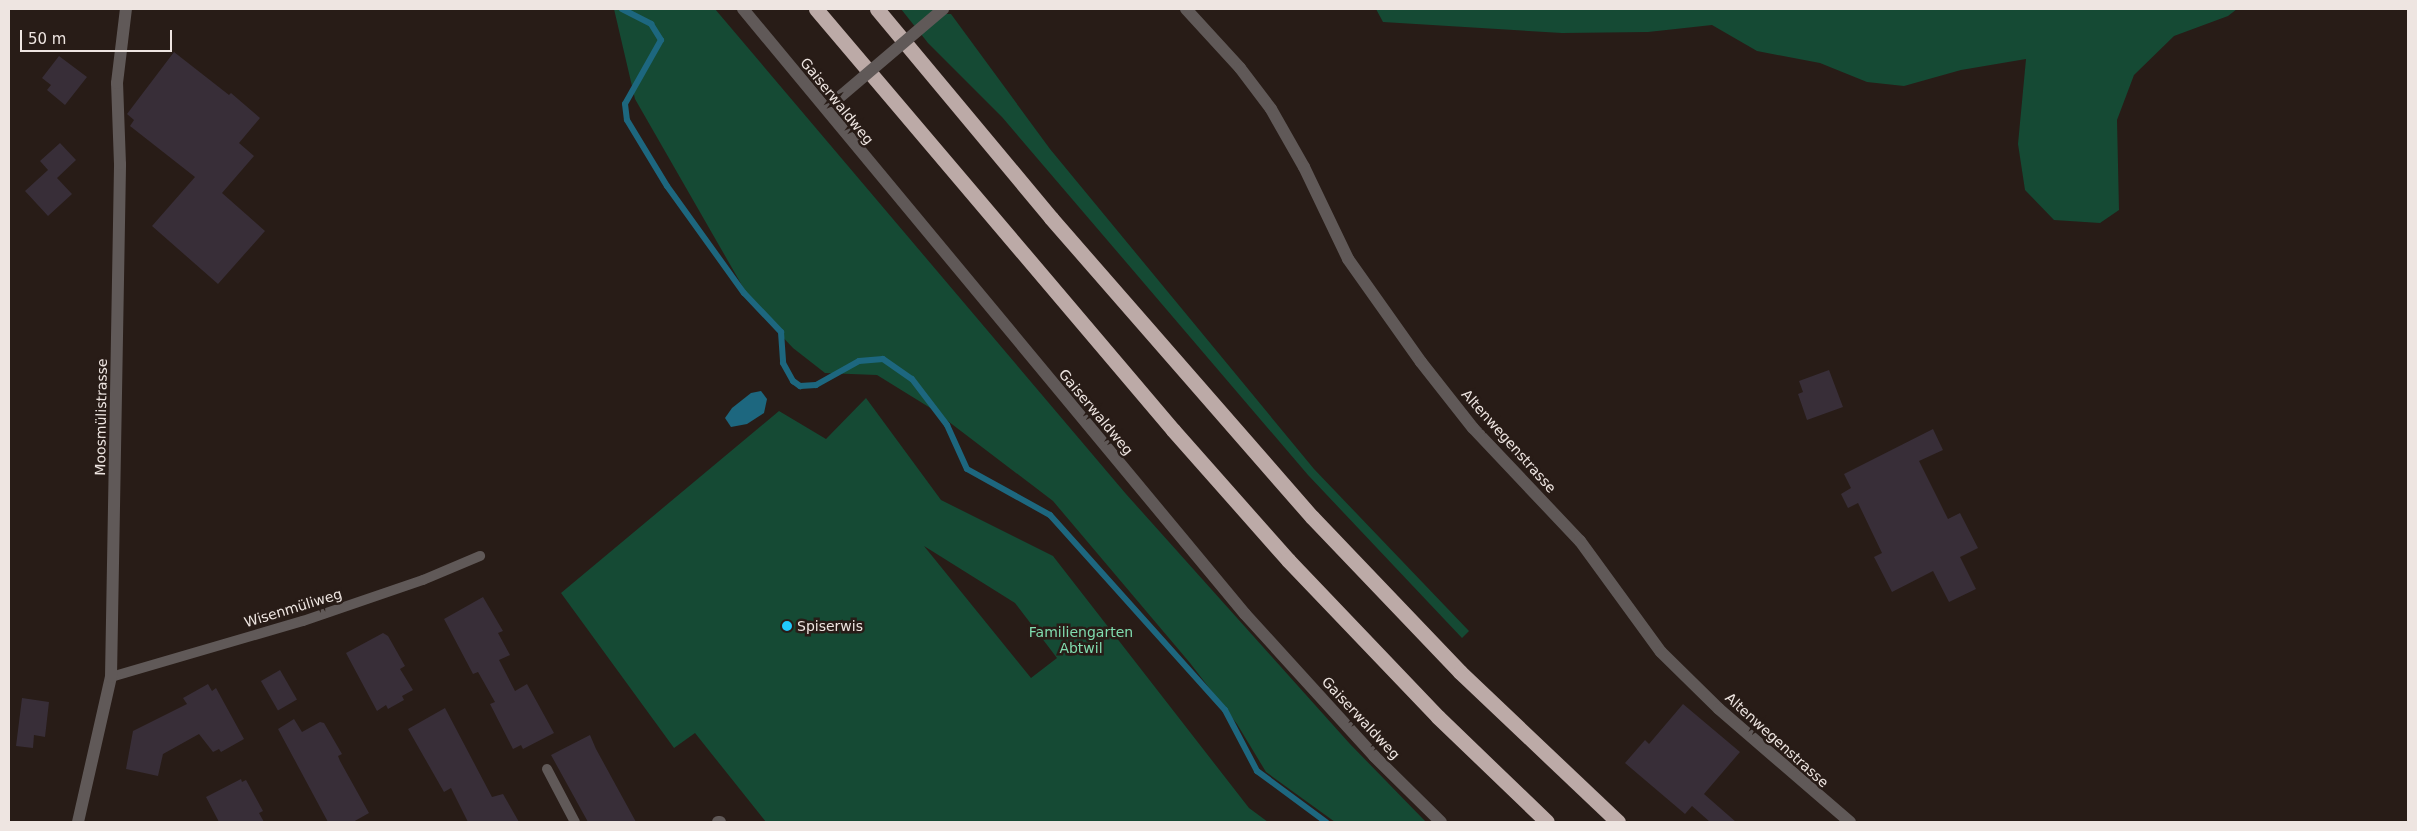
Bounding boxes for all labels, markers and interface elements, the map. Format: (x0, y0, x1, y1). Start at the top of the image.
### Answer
scale bar (22, 20, 175, 52)
text: 50 m (28, 30, 66, 48)
street label: Gaiserwaldweg (797, 54, 877, 148)
street label: Moosmülistrasse (92, 358, 110, 476)
street label: Gaiserwaldweg (1055, 366, 1137, 458)
street label: Altenwegenstrasse (1458, 386, 1560, 496)
street label: Wisenmüliweg (242, 585, 344, 631)
place label: Spiserwis (797, 618, 863, 634)
marker: Spiserwis (781, 620, 793, 632)
park label: Familiengarten Abtwil (1029, 624, 1133, 656)
street label: Gaiserwaldweg (1318, 673, 1404, 763)
street label: Altenwegenstrasse (1722, 689, 1832, 791)

